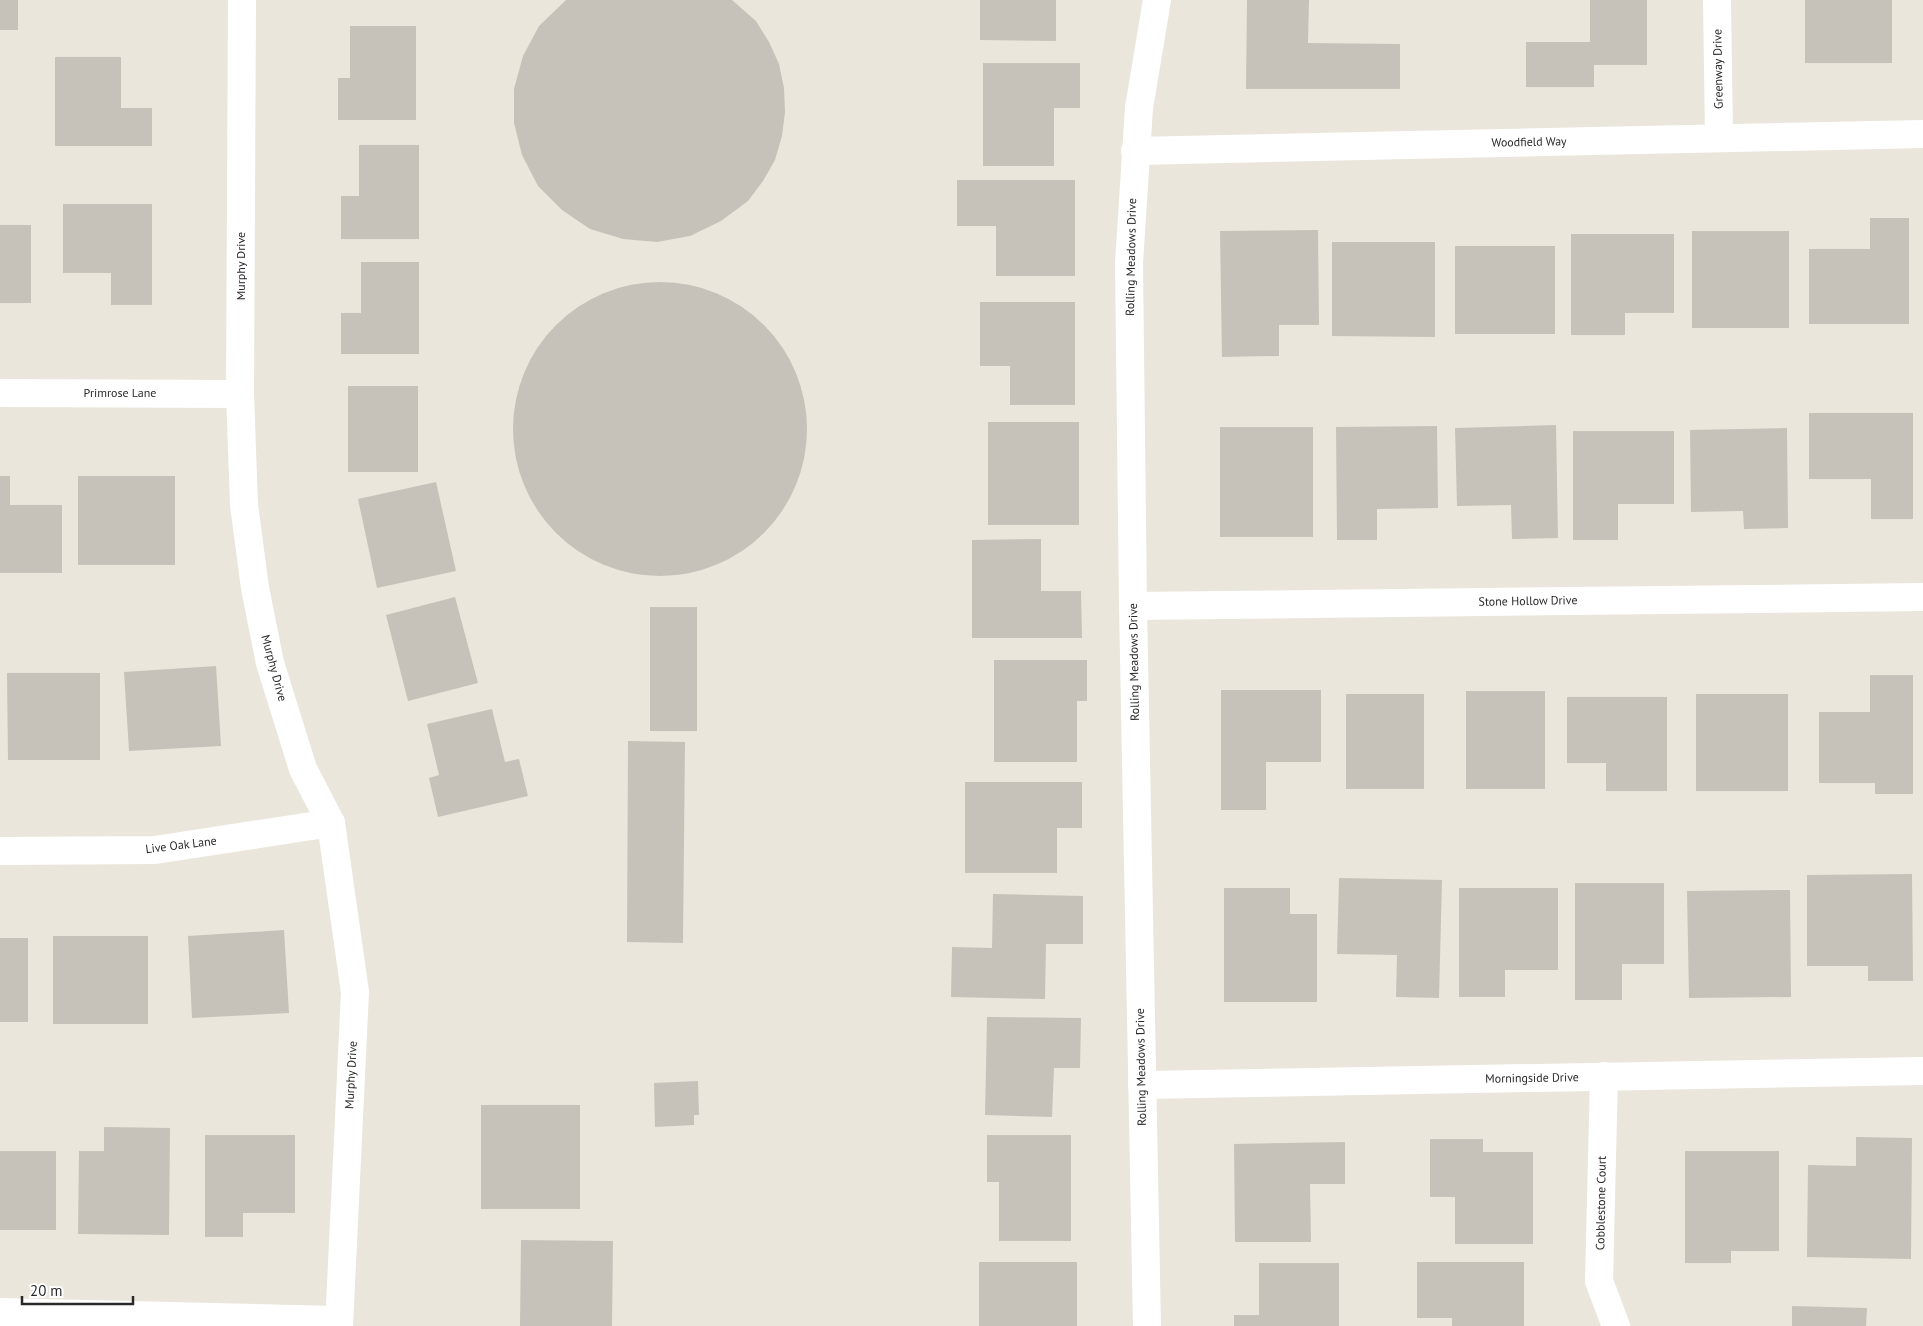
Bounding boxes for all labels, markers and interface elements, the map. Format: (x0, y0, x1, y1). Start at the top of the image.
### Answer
street label: Greenway Drive (1709, 29, 1726, 109)
street label: Woodfield Way (1491, 133, 1567, 150)
street label: Rolling Meadows Drive (1122, 198, 1139, 316)
street label: Murphy Drive (233, 232, 248, 300)
street label: Primrose Lane (84, 385, 156, 400)
street label: Stone Hollow Drive (1478, 592, 1578, 609)
street label: Rolling Meadows Drive (1125, 603, 1142, 721)
street label: Murphy Drive (258, 633, 291, 703)
street label: Live Oak Lane (144, 833, 217, 856)
street label: Rolling Meadows Drive (1132, 1008, 1149, 1126)
street label: Murphy Drive (341, 1040, 360, 1109)
street label: Morningside Drive (1485, 1069, 1579, 1086)
street label: Cobblestone Court (1592, 1156, 1609, 1250)
scale bar (22, 1274, 134, 1306)
text: 20 m (30, 1281, 63, 1300)

